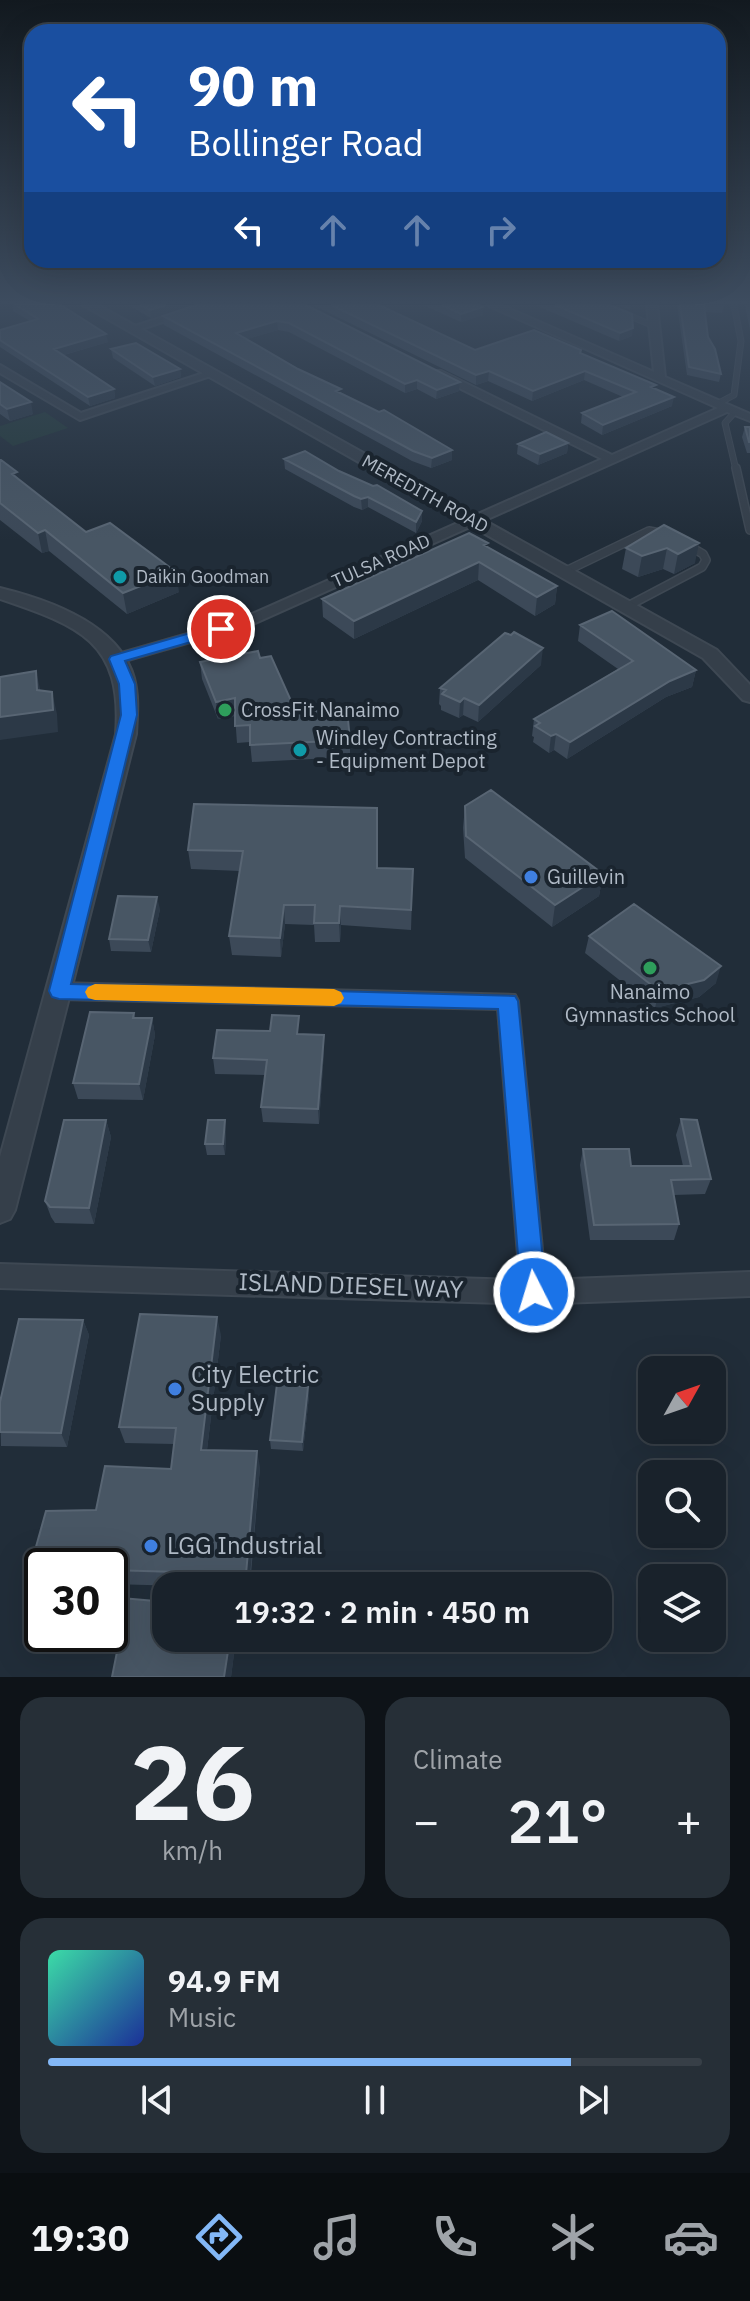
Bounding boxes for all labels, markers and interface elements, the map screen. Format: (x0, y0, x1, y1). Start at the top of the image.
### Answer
text: 90 m (188, 49, 318, 121)
icon: left (56, 56, 160, 160)
text: Bollinger Road (188, 119, 424, 166)
icon: left (227, 208, 271, 252)
icon: ahead (311, 208, 355, 252)
icon: ahead (395, 208, 439, 252)
icon: right (479, 208, 523, 252)
street label: MEREDITH ROAD (358, 449, 492, 538)
street label: TULSA ROAD (328, 529, 434, 592)
place label: Daikin Goodman (136, 565, 269, 588)
marker: Daikin Goodman (111, 568, 129, 586)
pin (187, 595, 255, 663)
icon: arrive (199, 607, 243, 651)
place label: CrossFit Nanaimo (241, 696, 400, 723)
marker: CrossFit Nanaimo (216, 701, 234, 719)
place label: Windley Contracting - Equipment Depot (316, 724, 497, 774)
marker: Windley Contracting - Equipment Depot (291, 741, 309, 759)
place label: Guillevin (547, 863, 625, 890)
marker: Guillevin (522, 868, 540, 886)
marker: Nanaimo Gymnastics School (641, 959, 659, 977)
place label: Nanaimo Gymnastics School (565, 978, 735, 1028)
position arrow (492, 1250, 576, 1334)
street label: ISLAND DIESEL WAY (238, 1265, 464, 1305)
north arrow (638, 1356, 726, 1444)
map controls (638, 1356, 726, 1652)
place label: City Electric Supply (191, 1358, 319, 1418)
marker: City Electric Supply (166, 1380, 184, 1398)
button: search (638, 1460, 726, 1548)
place label: LGG Industrial (167, 1529, 322, 1561)
marker: LGG Industrial (142, 1537, 160, 1555)
speed limit sign: 30 (24, 1548, 128, 1652)
button: layers (638, 1564, 726, 1652)
text: 19:32 · 2 min · 450 m (234, 1592, 530, 1631)
text: 26 (130, 1713, 255, 1849)
text: Climate (413, 1742, 503, 1776)
text: 21° (507, 1781, 608, 1860)
text: − (413, 1792, 439, 1849)
text: + (676, 1792, 702, 1849)
text: km/h (162, 1833, 223, 1867)
text: 94.9 FM (168, 1961, 281, 2000)
text: Music (168, 2000, 236, 2034)
icon: previous (135, 2078, 179, 2122)
icon: pause (353, 2078, 397, 2122)
icon: next (571, 2078, 615, 2122)
icon: directions (191, 2209, 247, 2265)
icon: music (309, 2209, 365, 2265)
icon: phone (427, 2209, 483, 2265)
icon: climate (545, 2209, 601, 2265)
icon: car (663, 2209, 719, 2265)
text: 19:30 (31, 2214, 129, 2261)

